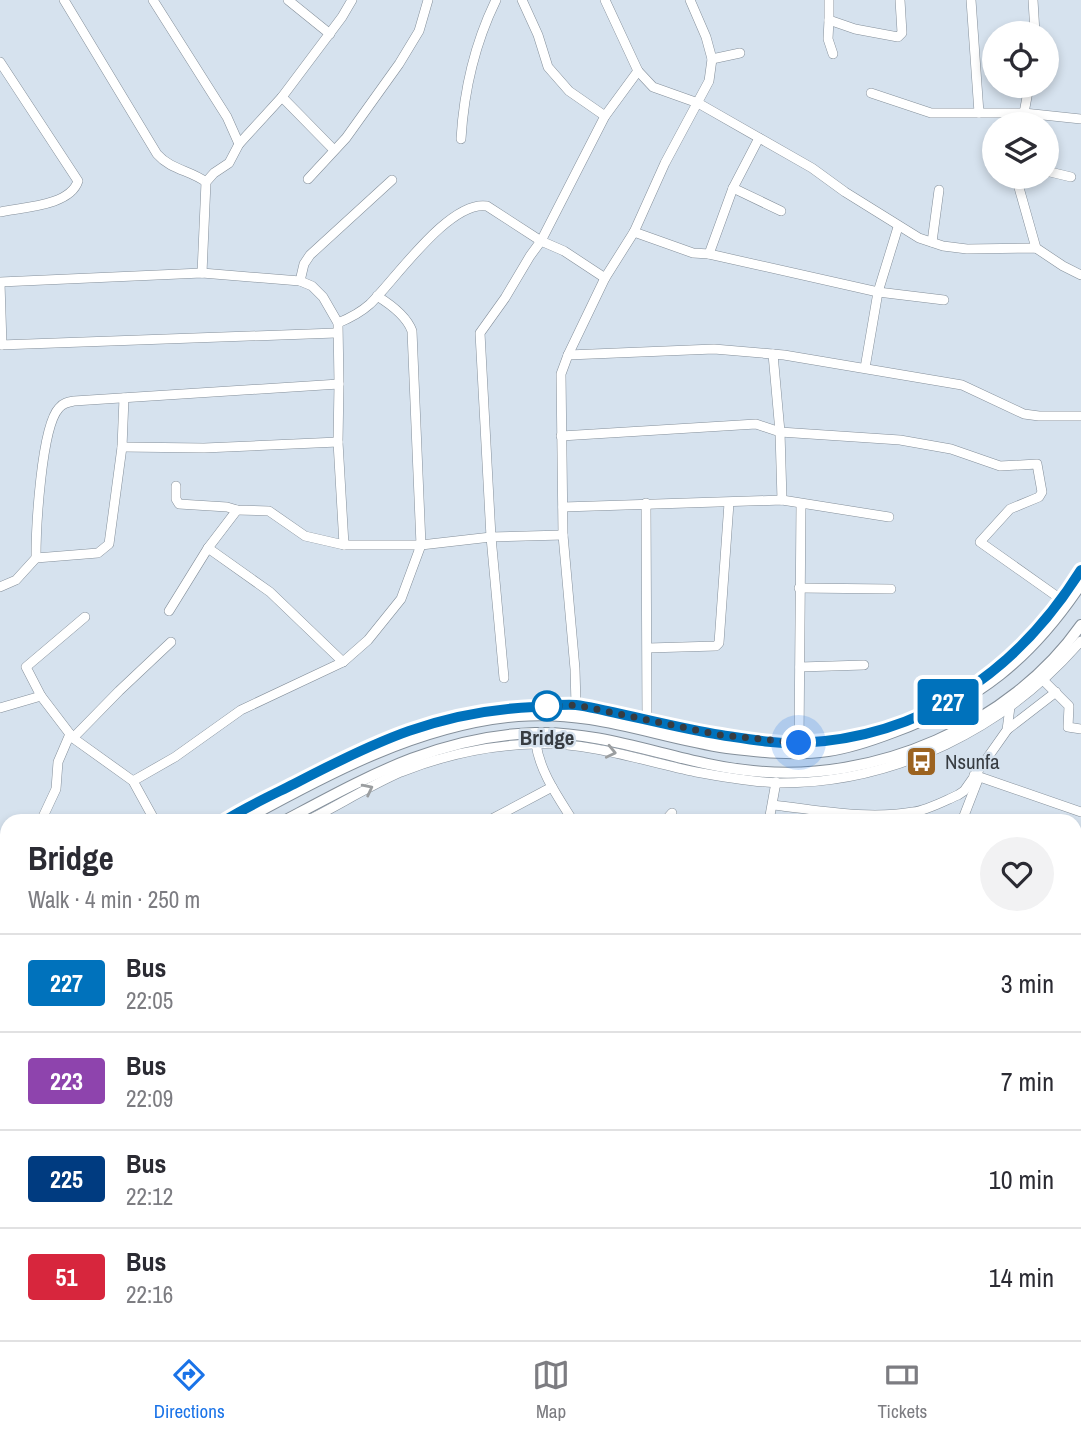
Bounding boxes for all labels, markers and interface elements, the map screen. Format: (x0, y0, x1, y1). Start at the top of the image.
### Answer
map controls (982, 21, 1059, 189)
button: locate (982, 21, 1059, 98)
button: layers (982, 112, 1059, 189)
line badge: 227 (908, 679, 988, 725)
text: 227 (932, 686, 964, 718)
marker: Bridge (532, 691, 562, 721)
place label: Bridge (520, 723, 574, 752)
your location (781, 725, 816, 760)
one-way arrow (605, 744, 617, 759)
bus stop icon: Nsunfa (905, 744, 939, 778)
place label: Nsunfa (945, 747, 1000, 776)
one-way arrow (361, 783, 373, 797)
text: Bridge (28, 836, 114, 880)
button: heart (980, 837, 1054, 911)
text: Walk · 4 min · 250 m (28, 884, 200, 915)
text: Bus (126, 950, 166, 985)
text: 3 min (1001, 966, 1054, 1001)
text: 227 (50, 967, 83, 999)
text: 22:05 (126, 985, 173, 1016)
text: Bus (126, 1048, 166, 1083)
text: 7 min (1001, 1064, 1054, 1099)
text: 223 (50, 1065, 83, 1097)
text: 22:09 (126, 1083, 173, 1114)
text: Bus (126, 1146, 166, 1181)
text: 10 min (989, 1162, 1054, 1197)
text: 225 (50, 1163, 83, 1195)
text: 22:12 (126, 1181, 173, 1212)
text: Bus (126, 1244, 166, 1279)
text: 14 min (989, 1260, 1054, 1295)
text: 51 (56, 1261, 77, 1293)
text: 22:16 (126, 1279, 173, 1310)
tab: Directions (154, 1356, 225, 1424)
tab: Map (532, 1356, 570, 1424)
tab: Tickets (877, 1356, 927, 1424)

